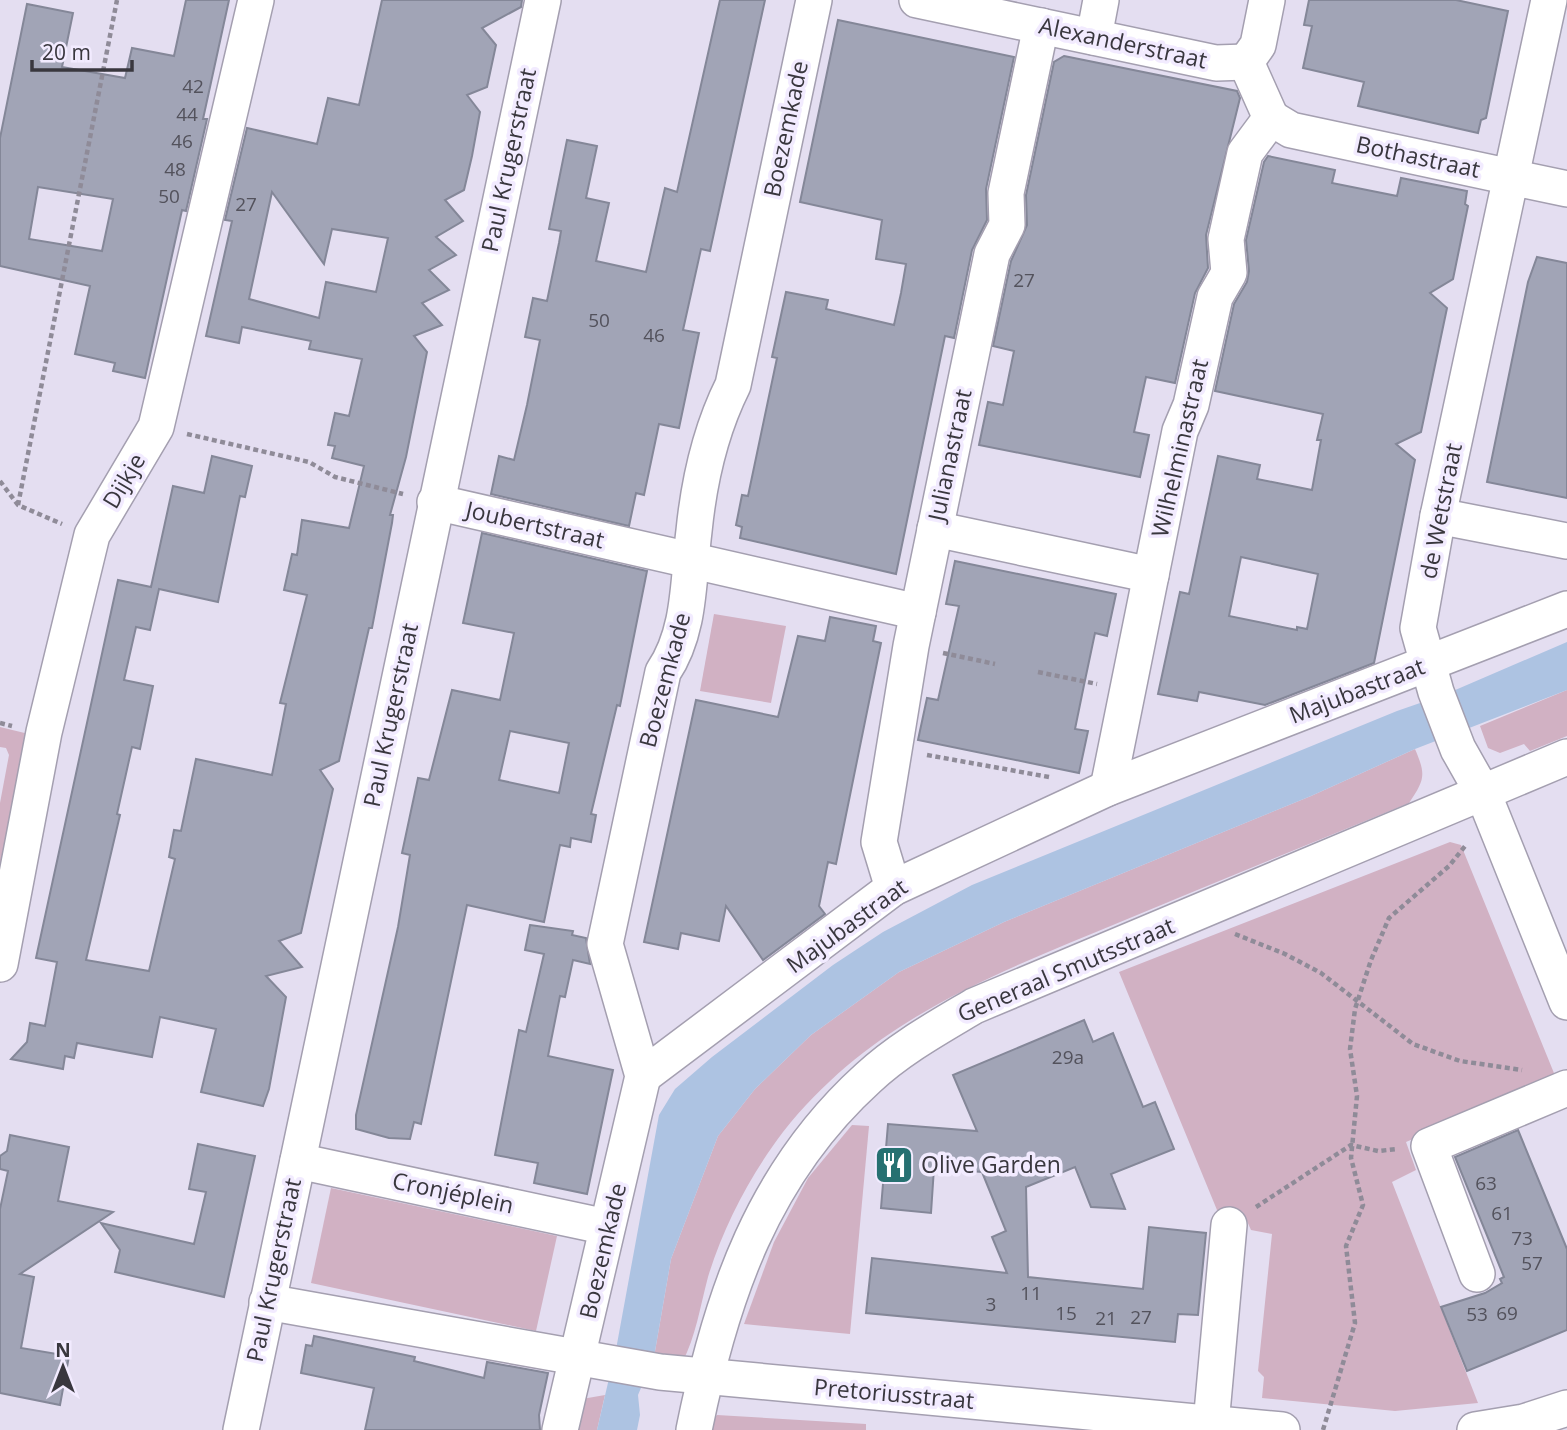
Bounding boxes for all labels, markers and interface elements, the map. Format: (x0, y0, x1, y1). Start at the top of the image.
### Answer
street label: Alexanderstraat (1036, 9, 1210, 75)
scale bar (32, 28, 131, 72)
text: 20 m (42, 38, 91, 66)
street label: Boezemkade (755, 58, 815, 200)
street label: Paul Krugerstraat (473, 65, 543, 255)
house number: 42 (182, 73, 204, 99)
house number: 44 (176, 101, 198, 127)
street label: Bothastraat (1353, 127, 1483, 185)
house number: 46 (171, 128, 193, 154)
house number: 48 (164, 156, 186, 182)
house number: 50 (158, 183, 180, 209)
house number: 27 (235, 191, 257, 217)
house number: 27 (1013, 267, 1035, 293)
house number: 50 (588, 307, 610, 333)
house number: 46 (643, 322, 665, 348)
street label: Wilhelminastraat (1143, 356, 1215, 540)
street label: Julianastraat (919, 386, 979, 526)
street label: de Wetstraat (1411, 440, 1469, 581)
street label: Dijkje (94, 447, 152, 514)
street label: Joubertstraat (461, 492, 608, 555)
street label: Boezemkade (631, 609, 697, 751)
street label: Paul Krugerstraat (355, 620, 425, 810)
street label: Majubastraat (1284, 650, 1429, 731)
street label: Majubastraat (779, 870, 913, 980)
street label: Generaal Smutsstraat (952, 909, 1179, 1029)
house number: 29a (1052, 1044, 1084, 1070)
restaurant icon: Olive Garden (873, 1144, 915, 1186)
place label: Olive Garden (921, 1148, 1061, 1180)
street label: Cronjéplein (390, 1164, 517, 1220)
house number: 63 (1475, 1170, 1497, 1196)
street label: Paul Krugerstraat (238, 1175, 308, 1365)
street label: Boezemkade (571, 1180, 633, 1322)
house number: 61 (1491, 1200, 1513, 1226)
house number: 73 (1511, 1225, 1533, 1251)
house number: 57 (1521, 1250, 1543, 1276)
house number: 11 (1020, 1280, 1042, 1306)
house number: 3 (986, 1291, 996, 1317)
house number: 15 (1055, 1300, 1077, 1326)
house number: 69 (1496, 1300, 1518, 1326)
house number: 53 (1466, 1301, 1488, 1327)
house number: 27 (1130, 1304, 1152, 1330)
house number: 21 (1095, 1305, 1117, 1331)
north arrow (28, 1332, 98, 1402)
text: N (55, 1337, 71, 1363)
street label: Pretoriusstraat (813, 1370, 976, 1416)

